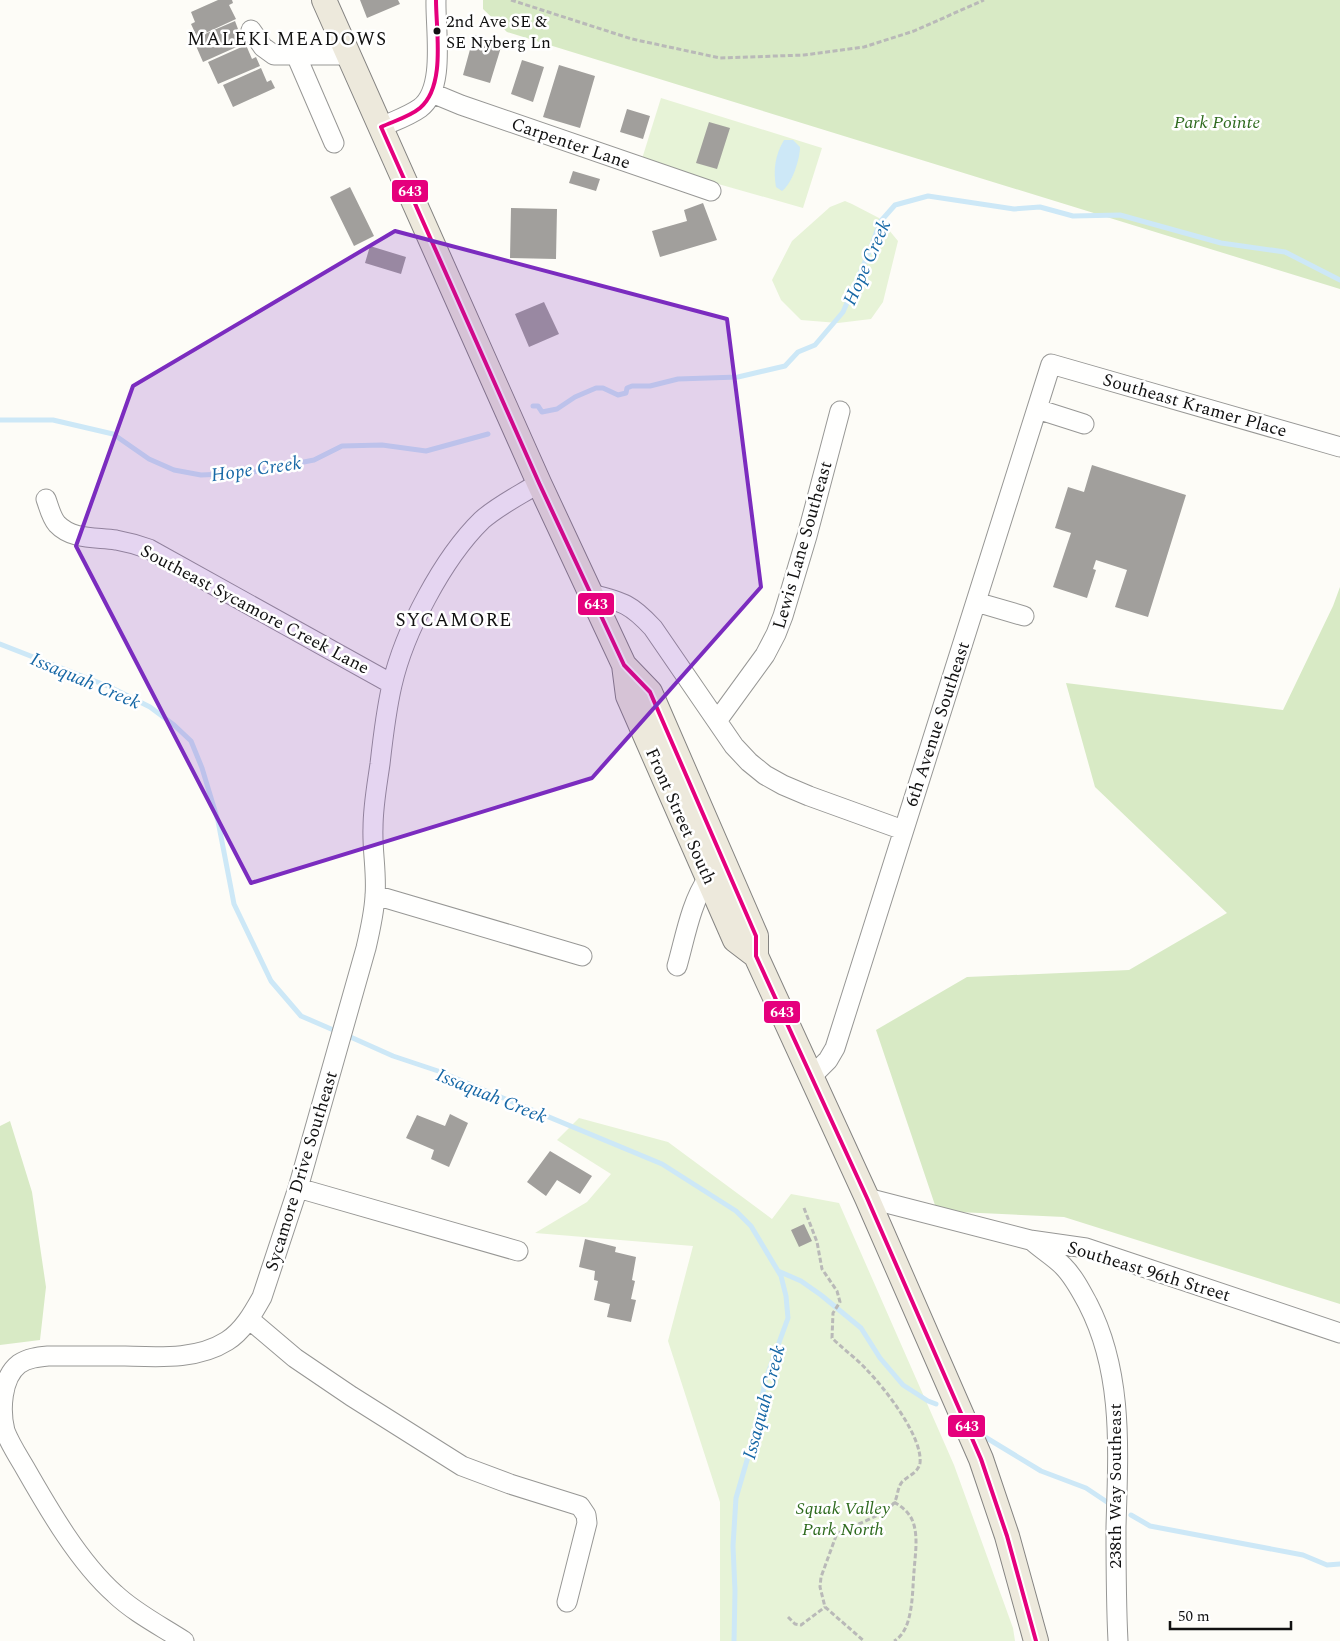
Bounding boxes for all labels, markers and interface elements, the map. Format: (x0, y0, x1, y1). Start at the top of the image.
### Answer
place label: 2nd Ave SE & SE Nyberg Ln (446, 9, 551, 56)
district label: MALEKI MEADOWS (187, 25, 387, 54)
marker: 2nd Ave SE & SE Nyberg Ln (432, 26, 442, 36)
park label: Park Pointe (1174, 109, 1260, 136)
street label: Carpenter Lane (508, 110, 634, 177)
line badge: 643 (391, 179, 429, 203)
text: 643 (398, 181, 422, 202)
water label: Hope Creek (836, 215, 899, 310)
street label: Southeast Kramer Place (1100, 366, 1290, 445)
water label: Hope Creek (209, 449, 303, 490)
street label: Lewis Lane Southeast (766, 458, 839, 632)
street label: Southeast Sycamore Creek Lane (136, 537, 374, 681)
line badge: 643 (577, 592, 615, 616)
text: 643 (584, 594, 608, 615)
district label: SYCAMORE (396, 606, 512, 635)
street label: 6th Avenue Southeast (898, 638, 977, 810)
water label: Issaquah Creek (26, 645, 145, 718)
street label: Front Street South (638, 744, 723, 889)
line badge: 643 (763, 1000, 801, 1024)
text: 643 (770, 1002, 794, 1023)
water label: Issaquah Creek (432, 1061, 551, 1132)
street label: Sycamore Drive Southeast (258, 1068, 345, 1275)
street label: Southeast 96th Street (1064, 1234, 1234, 1309)
water label: Issaquah Creek (735, 1342, 794, 1463)
street label: 238th Way Southeast (1102, 1403, 1129, 1569)
line badge: 643 (947, 1414, 986, 1438)
text: 643 (955, 1416, 979, 1437)
park label: Squak Valley Park North (796, 1495, 890, 1543)
scale bar (1170, 1598, 1291, 1630)
text: 50 m (1178, 1605, 1210, 1628)

